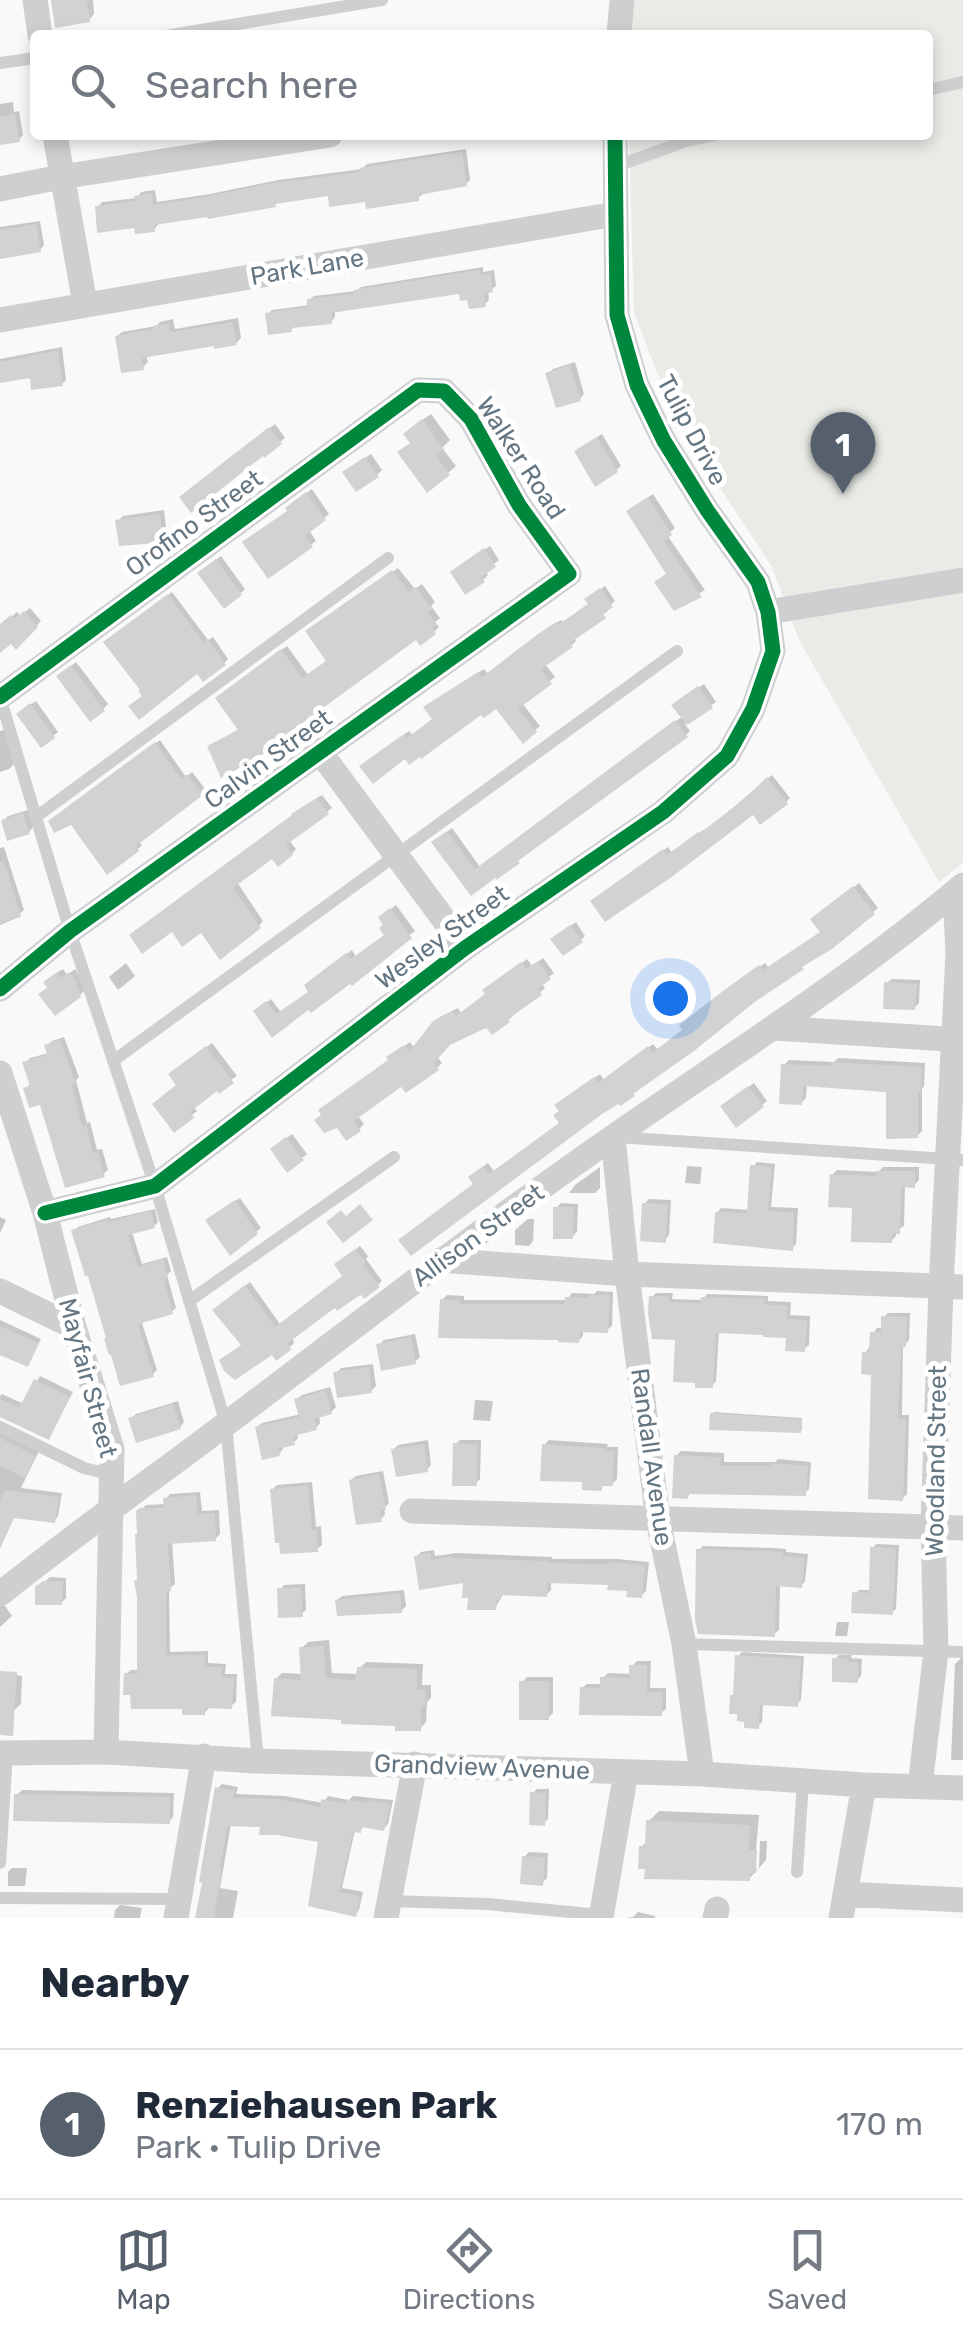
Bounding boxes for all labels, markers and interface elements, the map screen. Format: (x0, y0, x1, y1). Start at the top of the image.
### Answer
search box (30, 30, 933, 140)
icon: search (65, 58, 120, 113)
text: Search here (145, 62, 358, 108)
street label: Park Lane (248, 243, 366, 291)
street label: Tulip Drive (651, 370, 733, 490)
street label: Walker Road (471, 391, 571, 525)
pin: 1 (810, 412, 876, 494)
street label: Orofino Street (120, 464, 268, 582)
street label: Calvin Street (199, 703, 337, 815)
street label: Wesley Street (370, 879, 514, 995)
your location (645, 973, 696, 1024)
street label: Allison Street (407, 1177, 550, 1292)
street label: Mayfair Street (53, 1295, 123, 1461)
street label: Woodland Street (920, 1365, 952, 1557)
street label: Randall Avenue (625, 1366, 679, 1548)
street label: Grandview Avenue (373, 1749, 591, 1785)
text: Nearby (40, 1958, 190, 2008)
text: Renziehausen Park (135, 2082, 497, 2128)
text: 1 (65, 2105, 80, 2143)
text: 170 m (836, 2105, 923, 2143)
text: Park · Tulip Drive (135, 2128, 381, 2166)
tab: Map (116, 2223, 171, 2316)
tab: Directions (403, 2223, 535, 2316)
tab: Saved (767, 2223, 847, 2316)

